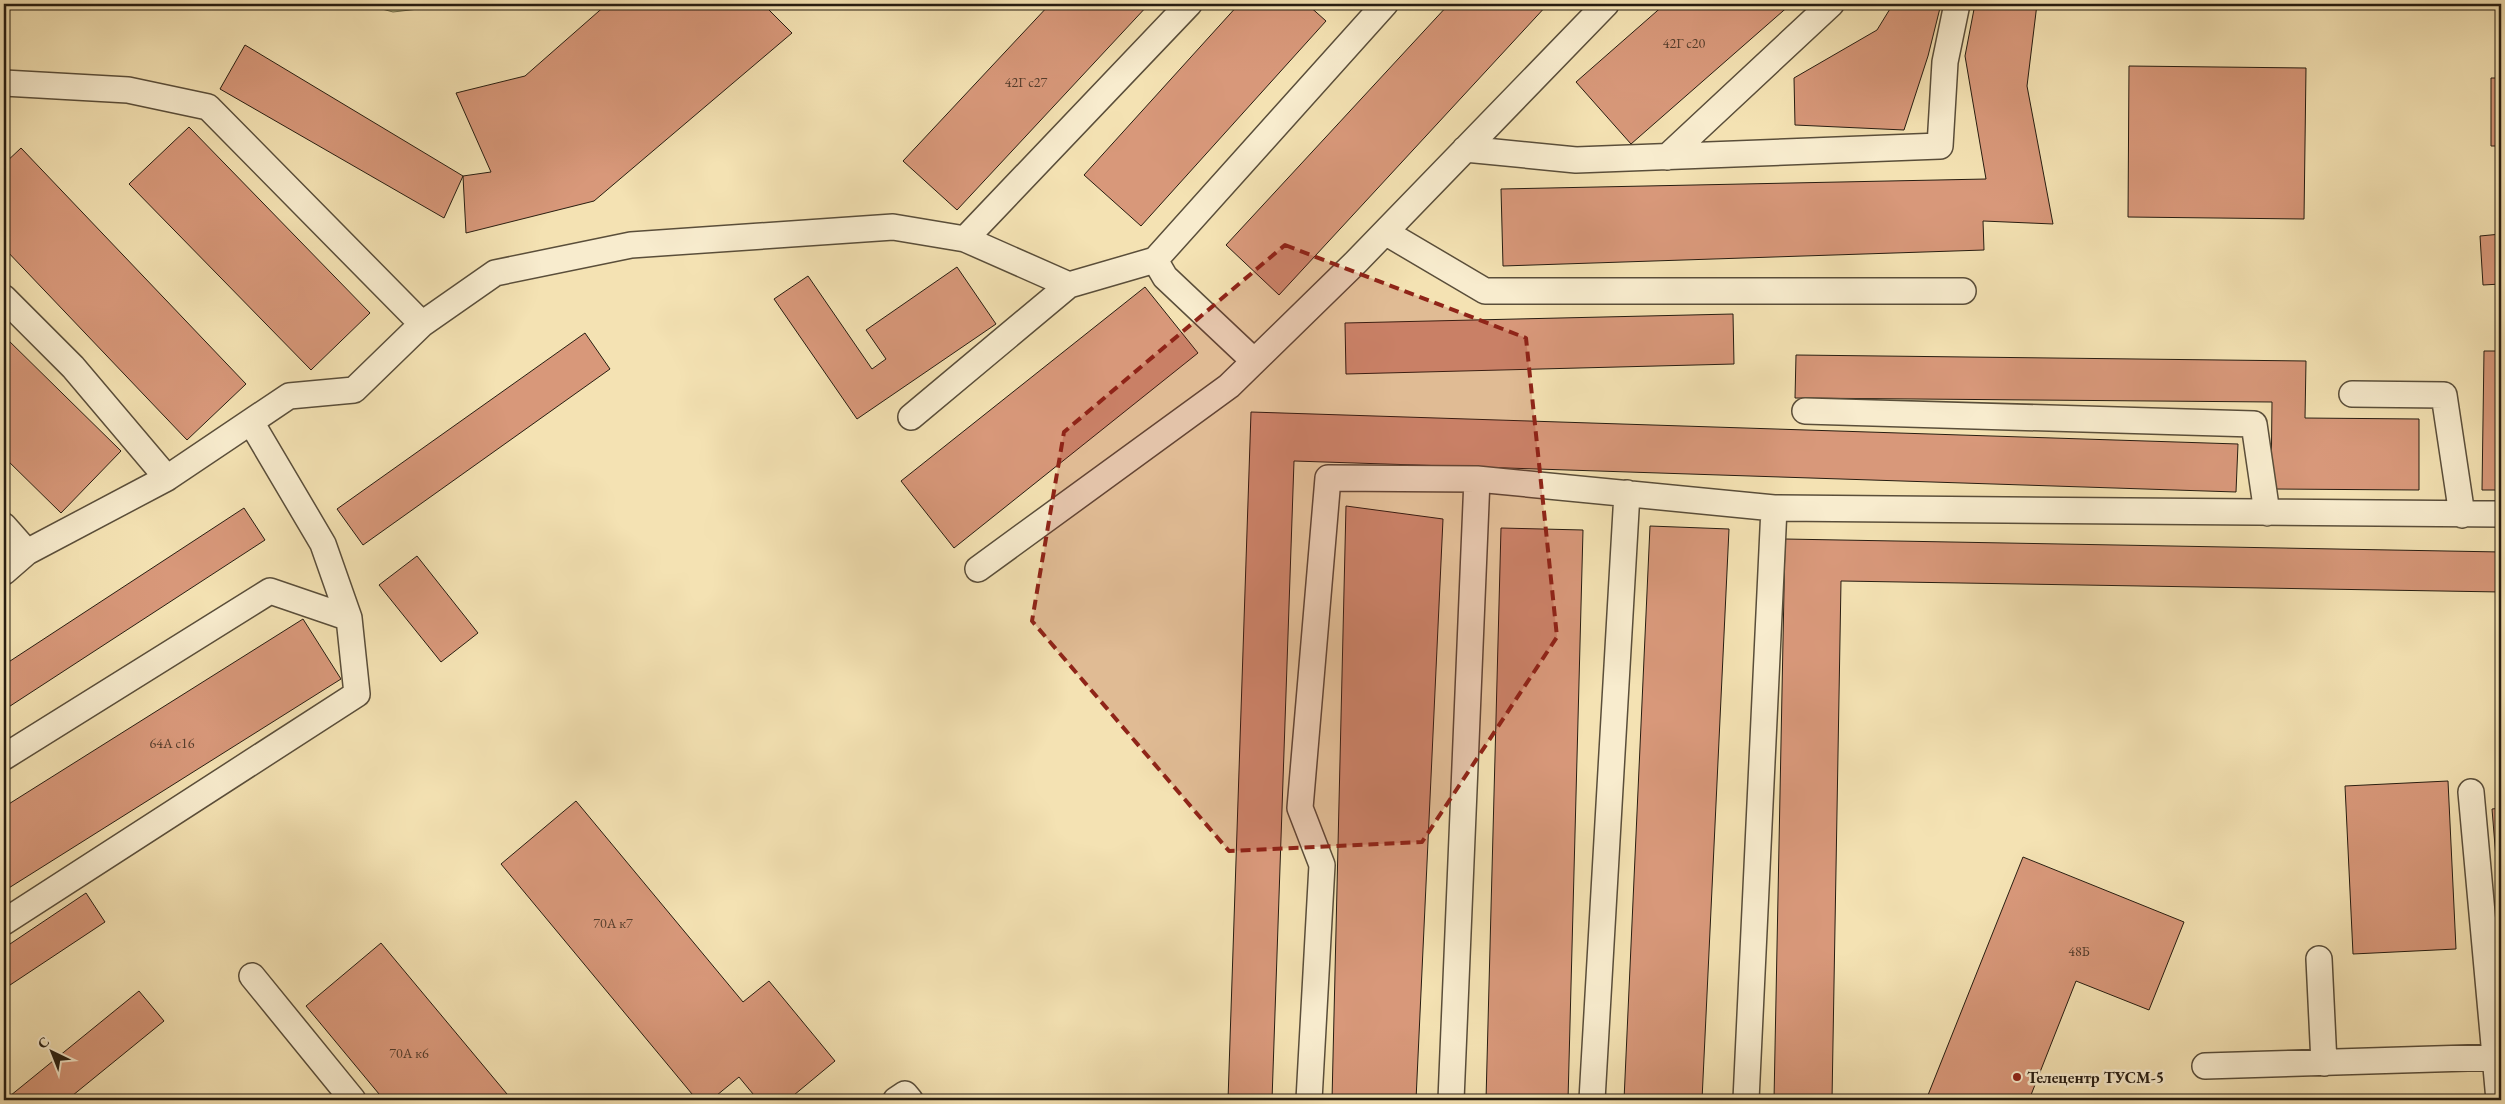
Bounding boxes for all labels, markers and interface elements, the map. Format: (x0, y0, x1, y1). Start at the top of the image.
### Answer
house number: 42Г с20 (1663, 34, 1706, 52)
house number: 42Г с27 (1005, 73, 1048, 91)
house number: 64А с16 (149, 734, 195, 752)
house number: 70А к7 (593, 914, 633, 932)
house number: 48Б (2068, 942, 2090, 960)
north arrow (28, 1026, 78, 1076)
text: С (33, 1032, 53, 1052)
house number: 70А к6 (389, 1044, 429, 1062)
place label: Телецентр ТУСМ-5 (2027, 1067, 2164, 1088)
marker: Телецентр ТУСМ-5 (2011, 1071, 2023, 1083)

